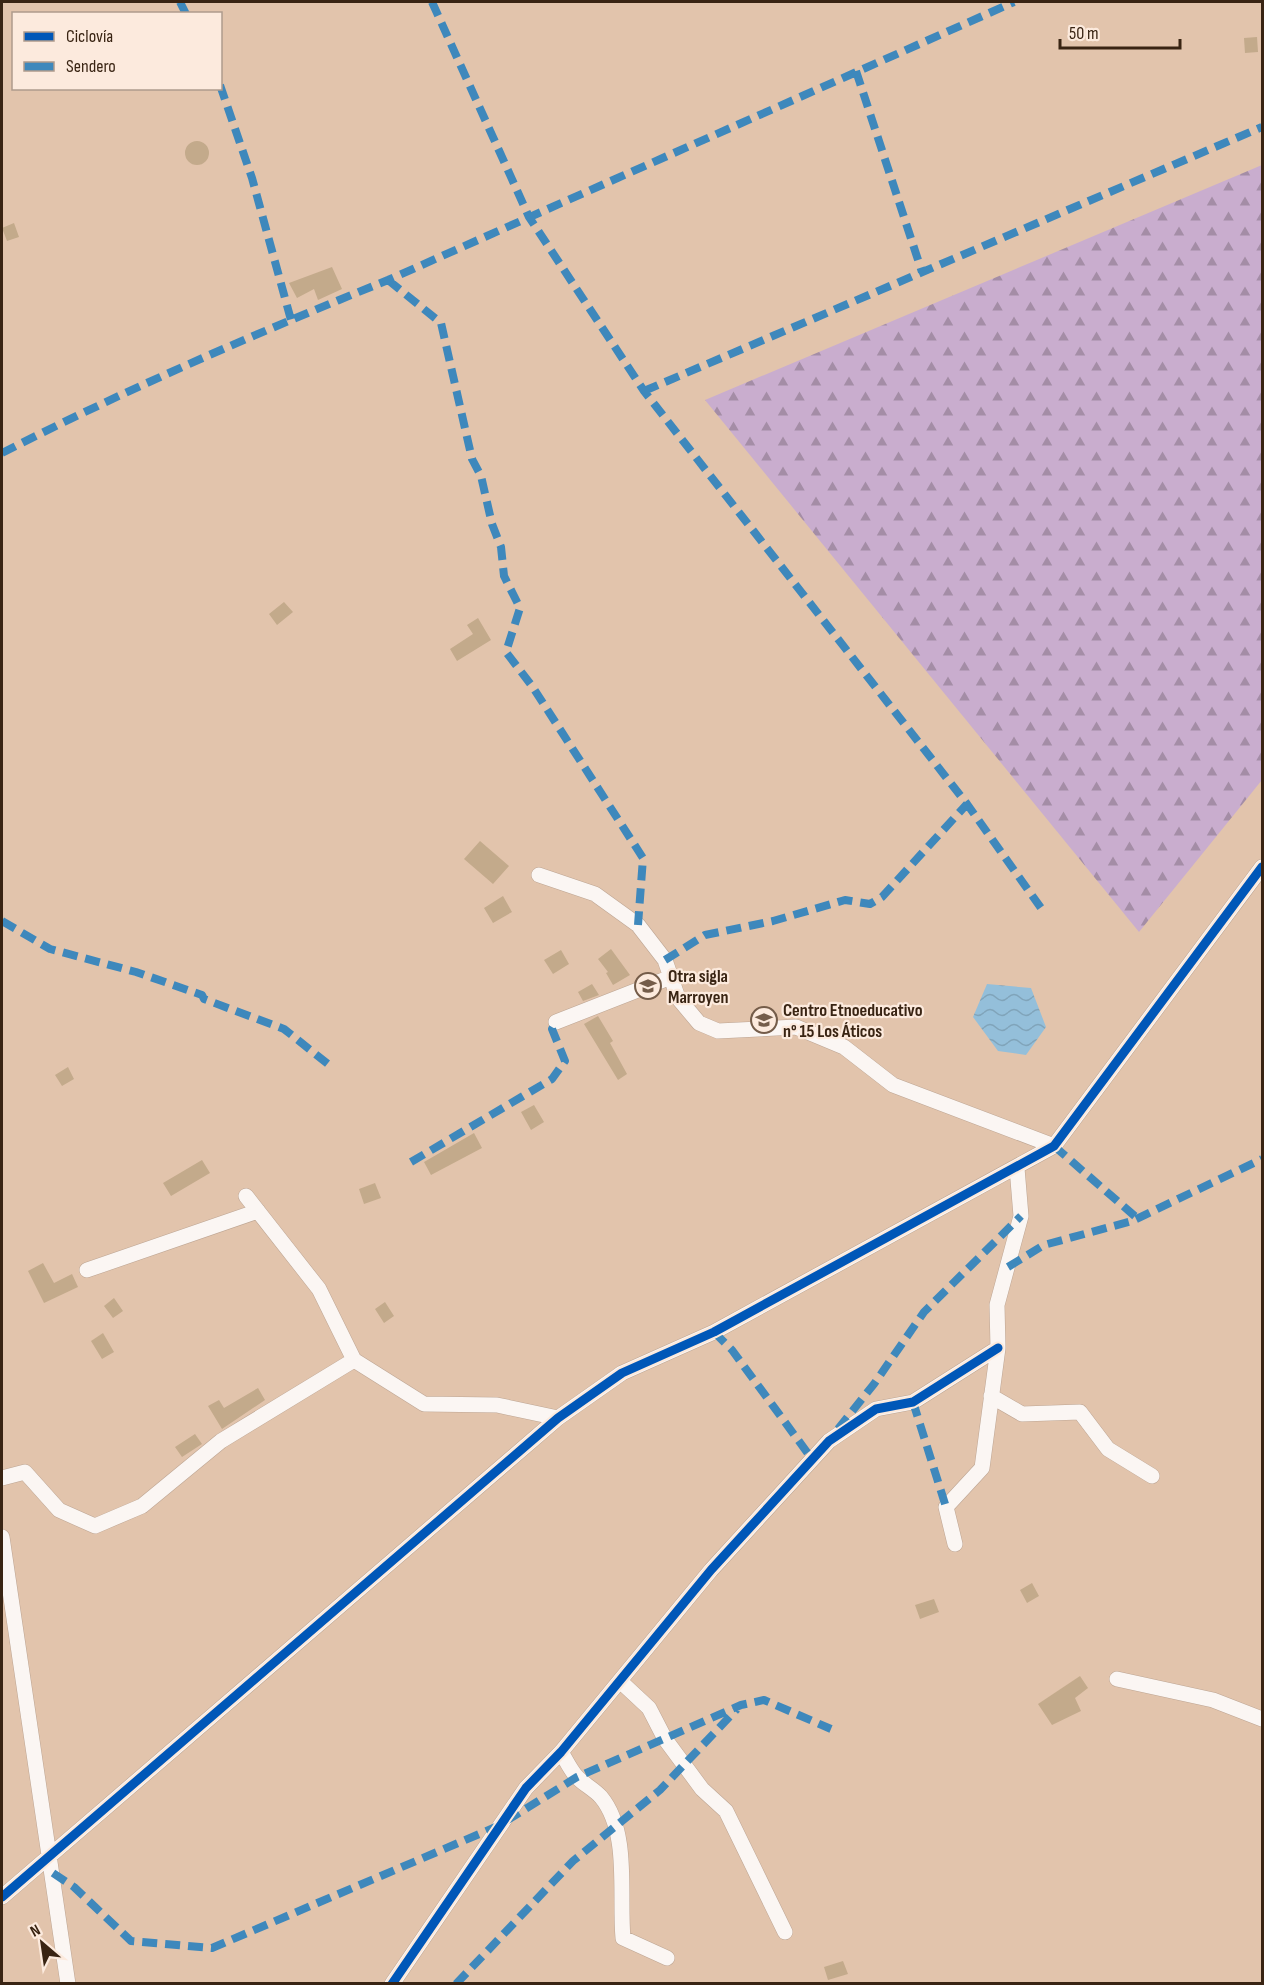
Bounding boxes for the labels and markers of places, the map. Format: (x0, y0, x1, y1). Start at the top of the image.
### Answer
place label: Otra sigla Marroyen (668, 966, 728, 1008)
school or university icon: Otra sigla Marroyen (633, 971, 663, 1001)
place label: Centro Etnoeducativo n° 15 Los Áticos (783, 1000, 923, 1042)
school or university icon: Centro Etnoeducativo n° 15 Los Áticos (749, 1005, 779, 1035)

